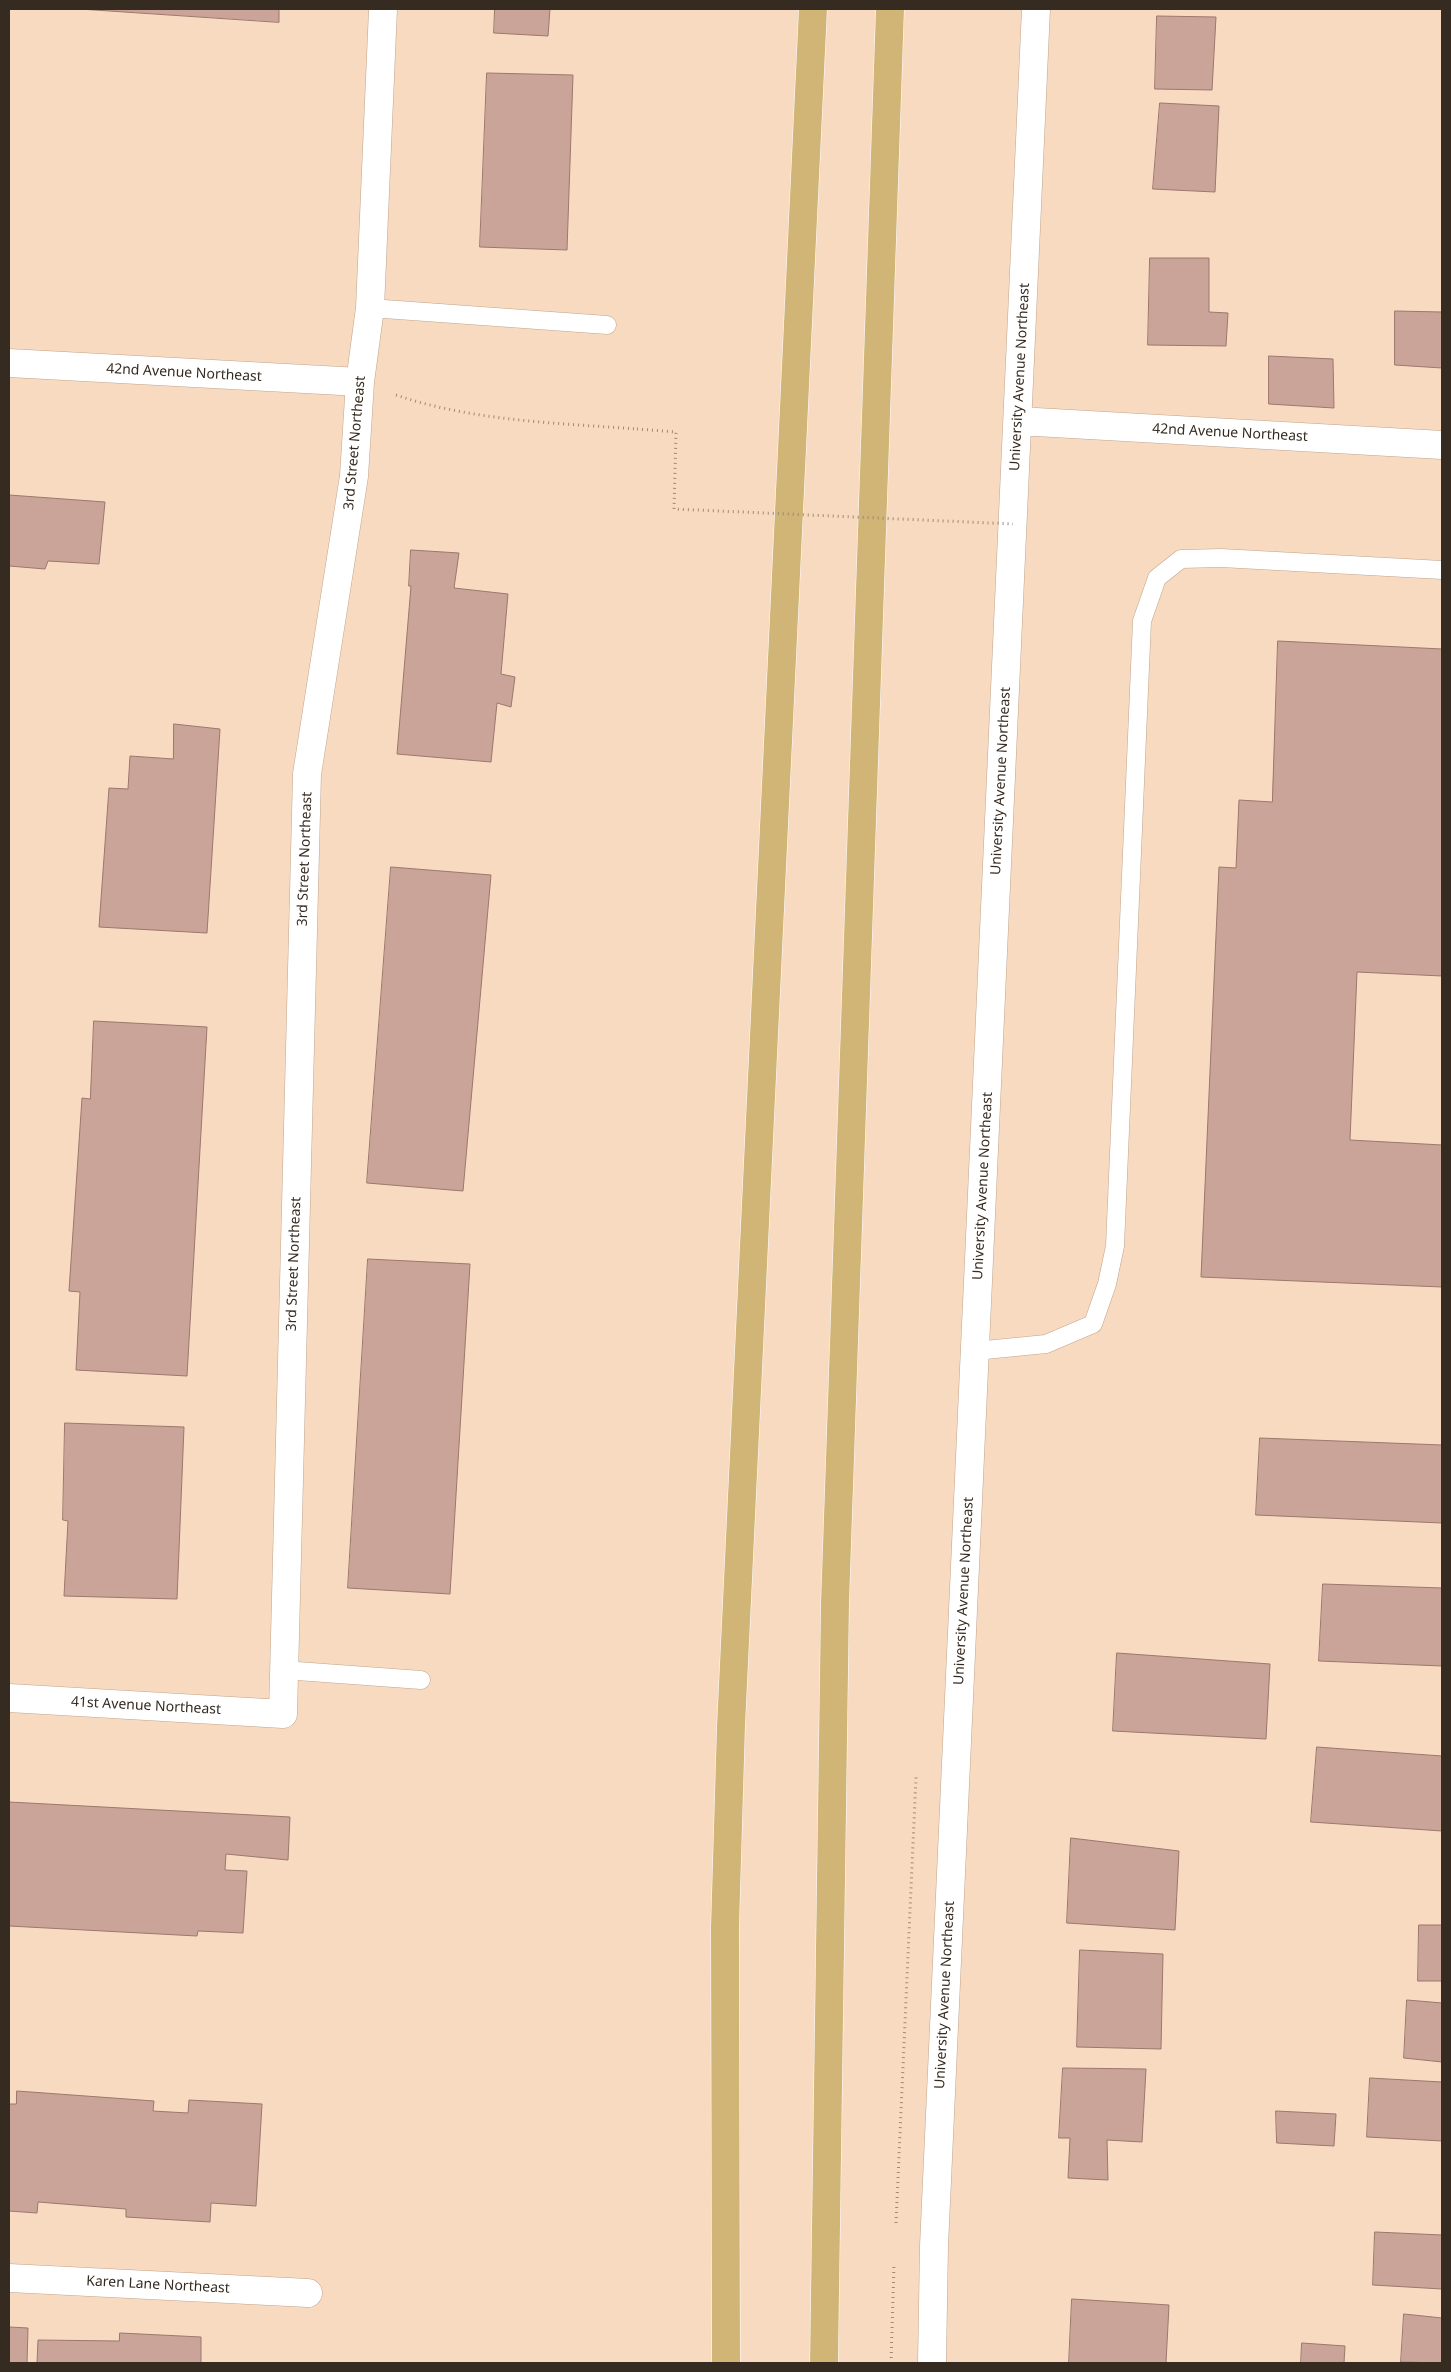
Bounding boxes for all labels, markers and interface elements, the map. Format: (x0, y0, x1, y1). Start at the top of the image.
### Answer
street label: University Avenue Northeast (1007, 283, 1033, 471)
street label: 42nd Avenue Northeast (106, 361, 262, 385)
street label: 3rd Street Northeast (341, 375, 369, 511)
street label: 42nd Avenue Northeast (1152, 421, 1308, 445)
street label: University Avenue Northeast (988, 687, 1014, 875)
street label: 3rd Street Northeast (294, 791, 316, 927)
street label: University Avenue Northeast (970, 1092, 996, 1280)
street label: 3rd Street Northeast (283, 1196, 305, 1332)
street label: University Avenue Northeast (951, 1497, 977, 1685)
street label: 41st Avenue Northeast (71, 1694, 221, 1718)
street label: University Avenue Northeast (932, 1901, 958, 2089)
street label: Karen Lane Northeast (86, 2273, 230, 2297)

